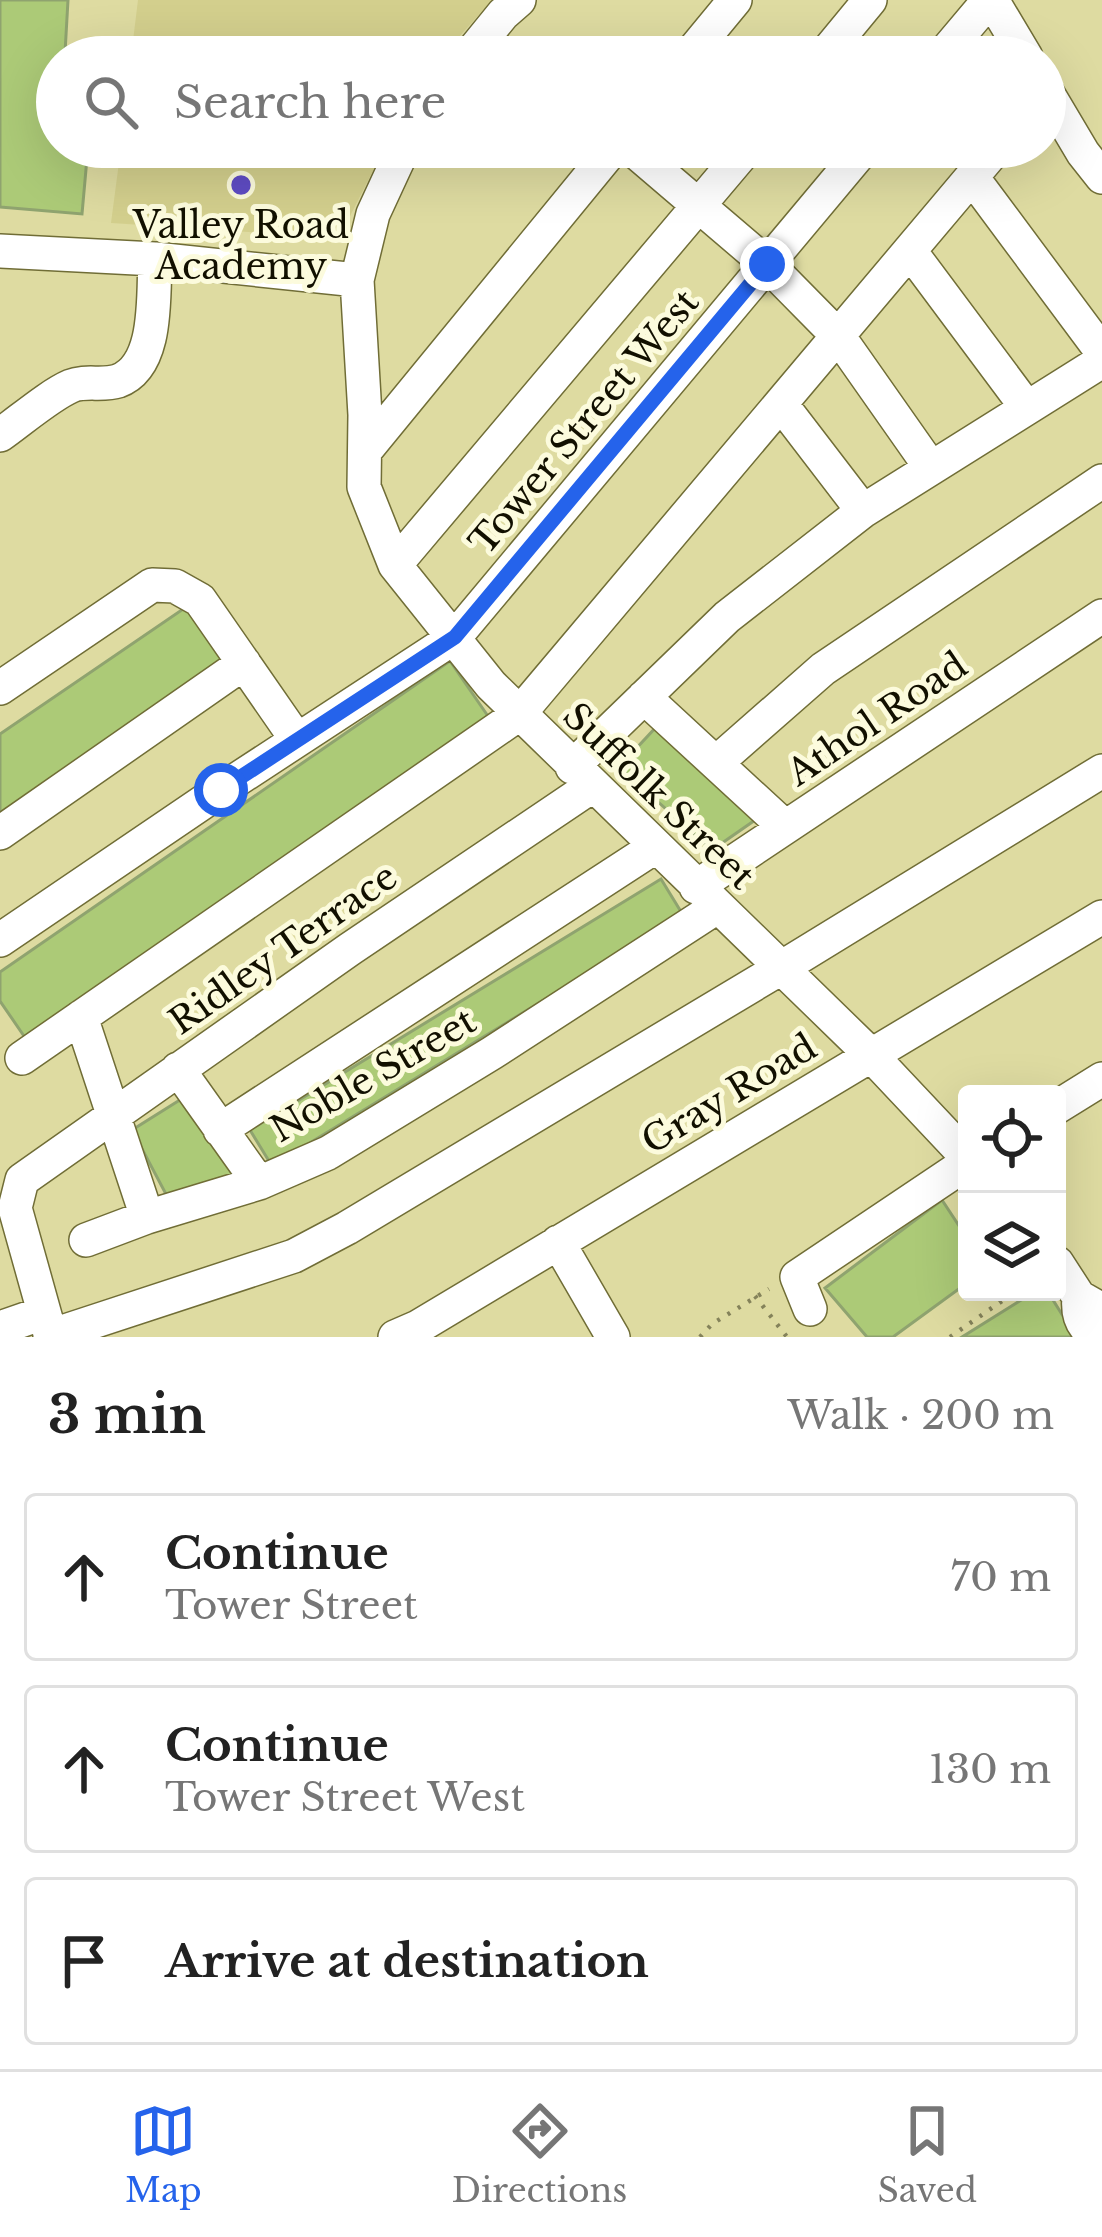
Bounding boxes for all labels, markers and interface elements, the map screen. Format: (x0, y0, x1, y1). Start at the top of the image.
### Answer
search box (36, 36, 1066, 168)
icon: search (78, 69, 144, 135)
text: Search here (174, 74, 446, 130)
marker: Valley Road Academy (228, 172, 254, 198)
place label: Valley Road Academy (132, 203, 349, 289)
route end (740, 237, 794, 291)
street label: Tower Street West (460, 280, 708, 564)
street label: Athol Road (778, 642, 976, 796)
street label: Suffolk Street (554, 693, 764, 899)
route start (194, 763, 248, 817)
street label: Ridley Terrace (160, 854, 406, 1044)
street label: Noble Street (262, 998, 484, 1152)
street label: Gray Road (634, 1024, 824, 1164)
map controls (958, 1085, 1066, 1301)
button: locate (958, 1085, 1066, 1193)
button: layers (958, 1193, 1066, 1301)
text: 3 min (48, 1384, 206, 1447)
text: Walk · 200 m (788, 1391, 1054, 1440)
text: Continue (165, 1525, 389, 1581)
icon: ahead (51, 1544, 117, 1610)
text: 70 m (951, 1553, 1051, 1602)
text: Tower Street (165, 1581, 418, 1630)
text: Continue (165, 1717, 389, 1773)
icon: ahead (51, 1736, 117, 1802)
text: 130 m (929, 1745, 1051, 1794)
text: Tower Street West (165, 1773, 525, 1822)
icon: arrive (51, 1928, 117, 1994)
text: Arrive at destination (165, 1933, 649, 1989)
tab: Map (125, 2098, 202, 2211)
tab: Directions (452, 2098, 627, 2211)
tab: Saved (877, 2098, 977, 2211)

